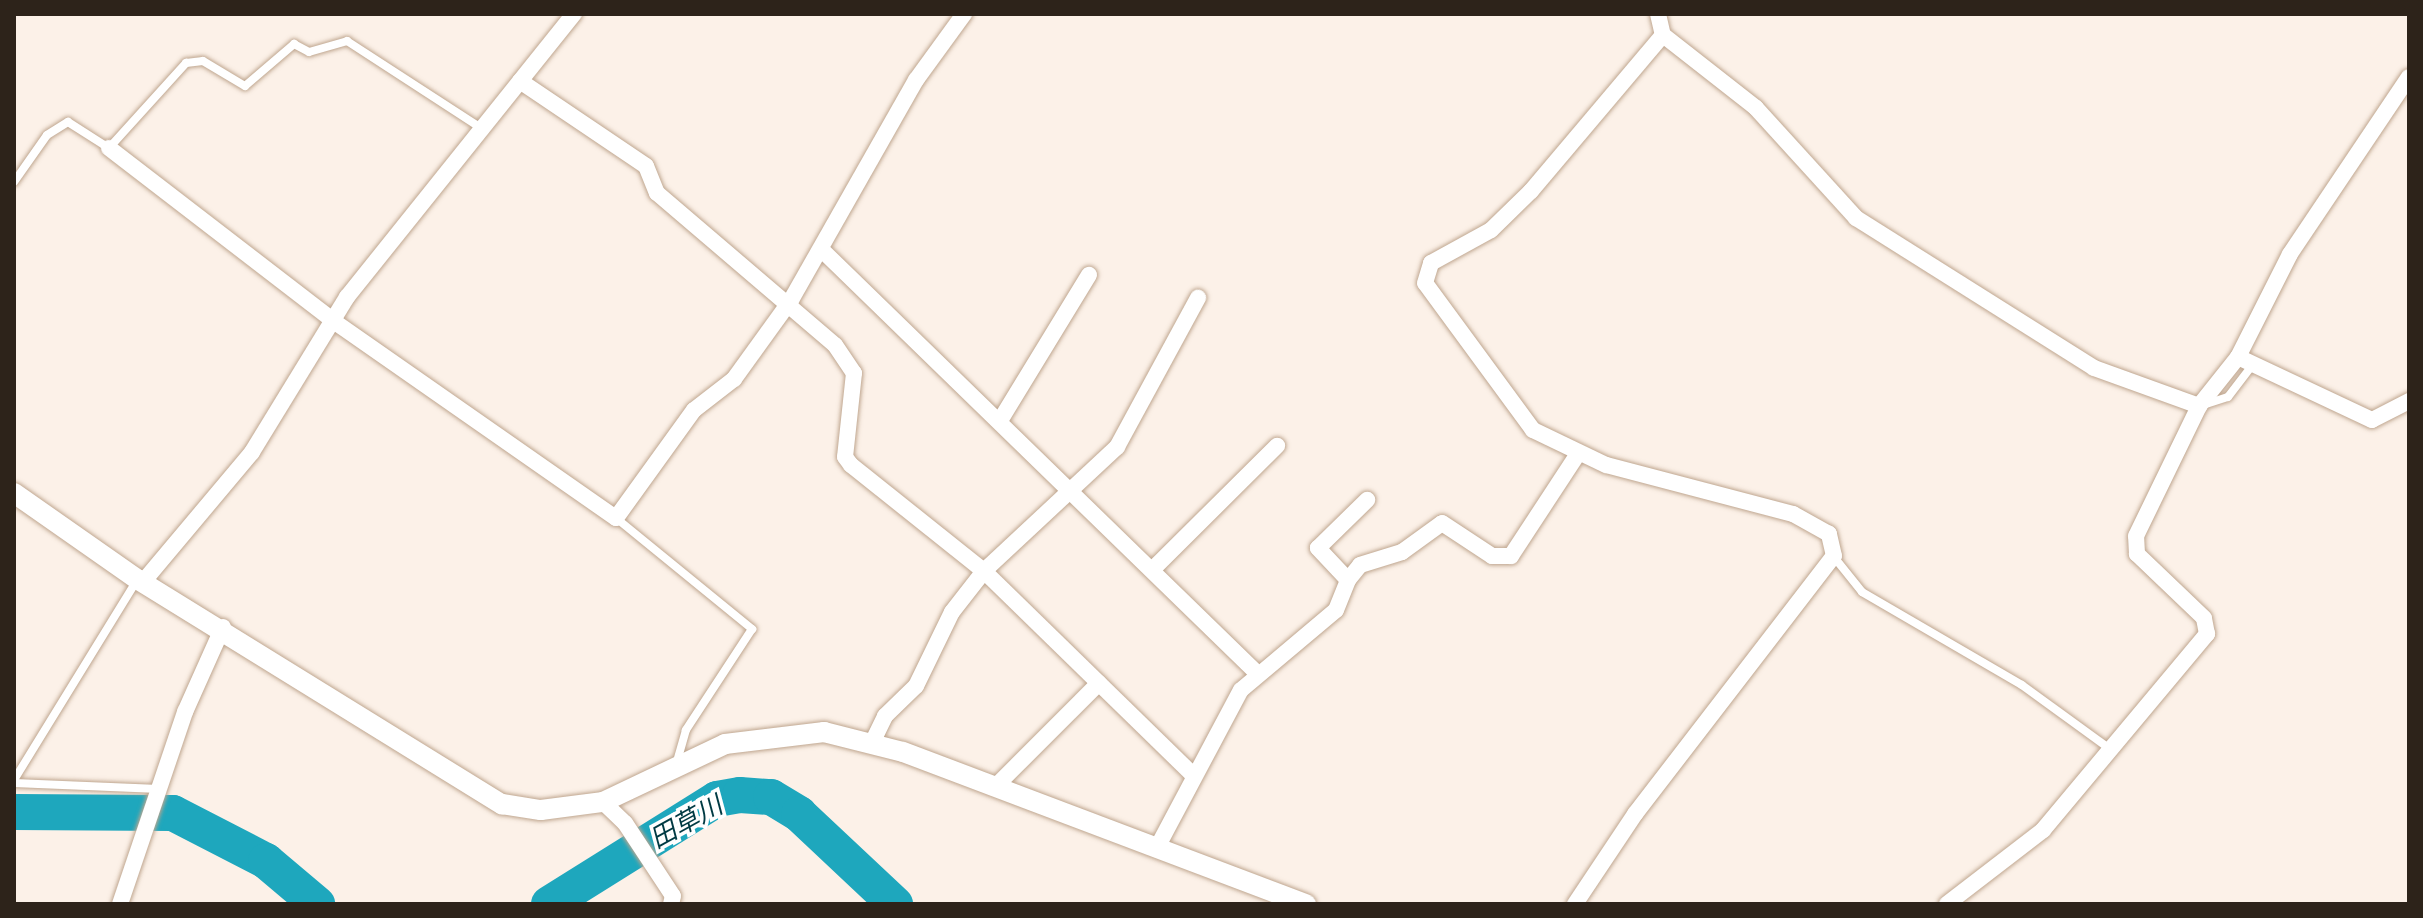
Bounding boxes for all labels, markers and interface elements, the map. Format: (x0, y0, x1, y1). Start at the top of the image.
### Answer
water label: 田草川 (644, 789, 728, 855)

